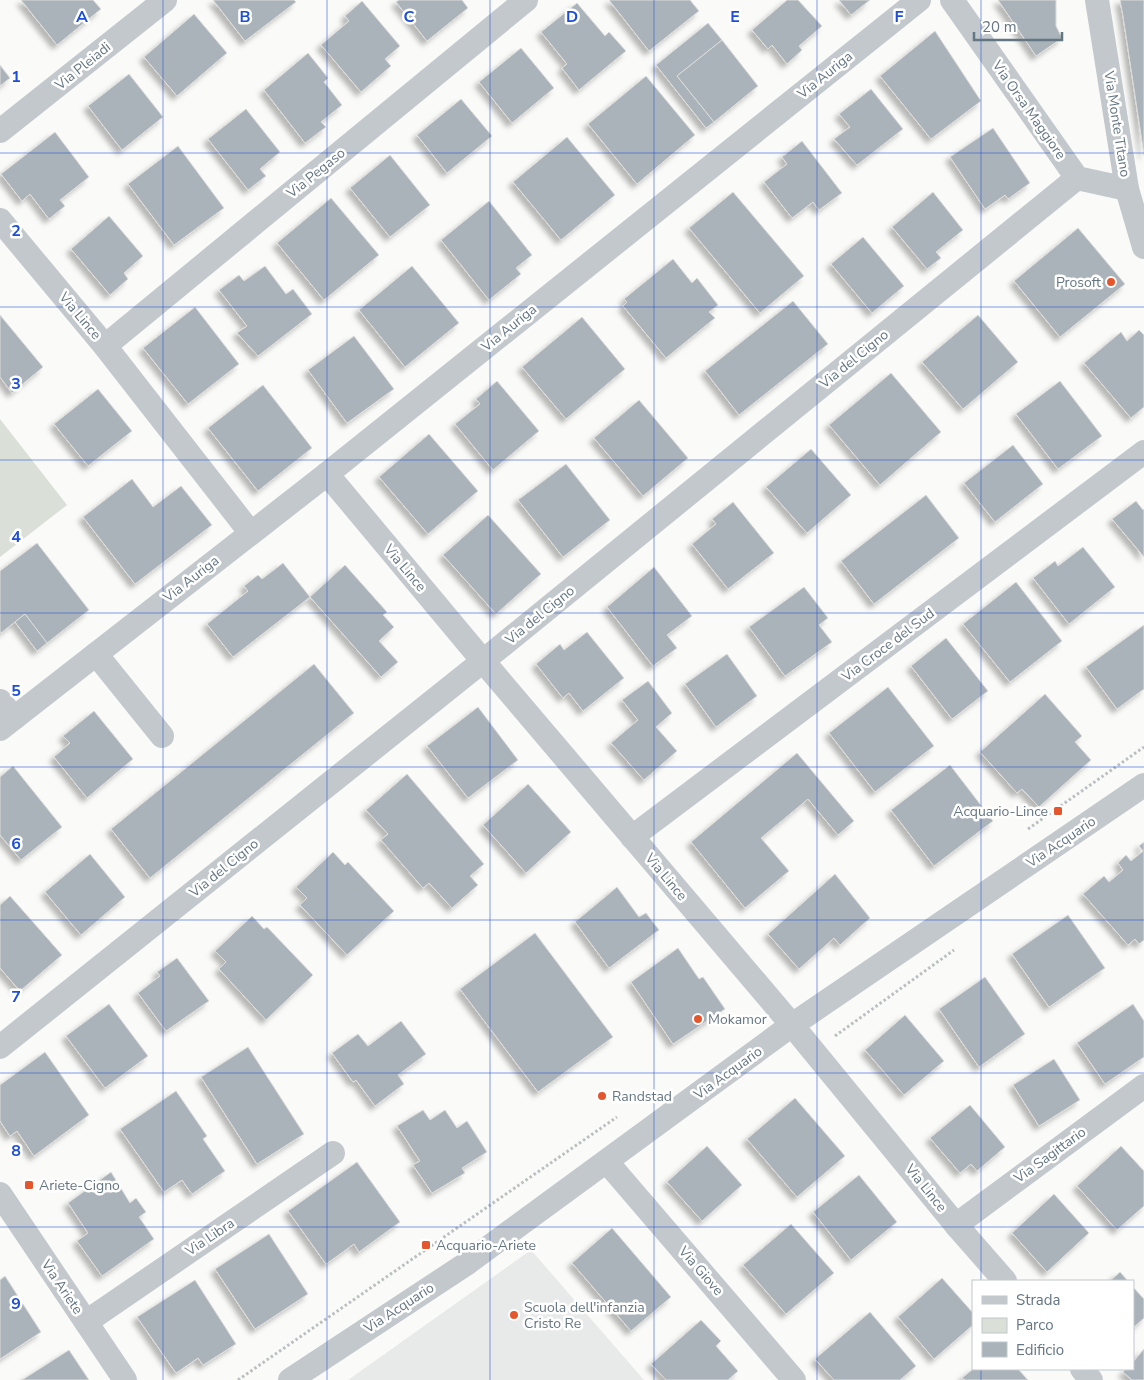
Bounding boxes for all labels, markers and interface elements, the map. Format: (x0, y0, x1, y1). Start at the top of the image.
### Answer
text: A (76, 6, 88, 28)
text: B (239, 6, 251, 28)
text: C (404, 6, 415, 28)
text: D (566, 6, 578, 28)
text: E (730, 6, 740, 28)
text: F (895, 6, 904, 28)
scale bar (974, 10, 1062, 42)
text: 20 m (982, 17, 1017, 37)
street label: Via Pleiadi (50, 38, 115, 95)
street label: Via Auriga (793, 47, 857, 104)
street label: Via Orsa Maggiore (987, 56, 1070, 163)
text: 1 (11, 66, 21, 88)
street label: Via Monte Titano (1099, 69, 1135, 179)
street label: Via Pegaso (282, 143, 349, 203)
text: 2 (11, 220, 21, 242)
place label: Prosoft (1056, 273, 1101, 292)
marker: Prosoft (1105, 276, 1117, 288)
street label: Via Lince (54, 287, 105, 344)
street label: Via Auriga (477, 300, 541, 357)
street label: Via del Cigno (815, 325, 893, 393)
text: 3 (11, 373, 21, 395)
text: 4 (11, 526, 21, 548)
street label: Via Lince (379, 539, 430, 596)
street label: Via Auriga (158, 551, 223, 607)
street label: Via del Cigno (501, 581, 579, 649)
street label: Via Croce del Sud (837, 604, 938, 687)
text: 5 (11, 680, 21, 702)
place label: Acquario-Lince (953, 802, 1048, 821)
marker: Acquario-Lince (1052, 805, 1064, 817)
street label: Via Acquario (1022, 812, 1100, 873)
text: 6 (11, 833, 21, 855)
street label: Via del Cigno (185, 834, 263, 902)
street label: Via Lince (640, 848, 691, 905)
text: 7 (11, 986, 21, 1008)
place label: Mokamor (708, 1010, 767, 1029)
marker: Mokamor (692, 1013, 704, 1025)
street label: Via Acquario (689, 1042, 766, 1105)
place label: Randstad (612, 1087, 672, 1106)
marker: Randstad (596, 1090, 608, 1102)
street label: Via Sagittario (1009, 1122, 1090, 1188)
text: 8 (11, 1140, 21, 1162)
street label: Via Lince (900, 1159, 951, 1216)
place label: Ariete-Cigno (39, 1176, 120, 1195)
marker: Ariete-Cigno (23, 1179, 35, 1191)
street label: Via Libra (181, 1214, 238, 1261)
place label: Acquario-Ariete (436, 1236, 536, 1255)
marker: Acquario-Ariete (420, 1239, 432, 1251)
street label: Via Giove (674, 1242, 728, 1300)
street label: Via Ariete (36, 1255, 87, 1318)
street label: Via Acquario (359, 1278, 438, 1338)
legend (972, 1280, 1134, 1370)
text: Strada (1016, 1290, 1060, 1310)
text: 9 (11, 1293, 21, 1315)
place label: Scuola dell'infanzia Cristo Re (524, 1298, 645, 1333)
marker: Scuola dell'infanzia Cristo Re (508, 1309, 520, 1321)
text: Parco (1016, 1315, 1054, 1335)
text: Edificio (1016, 1340, 1064, 1360)

